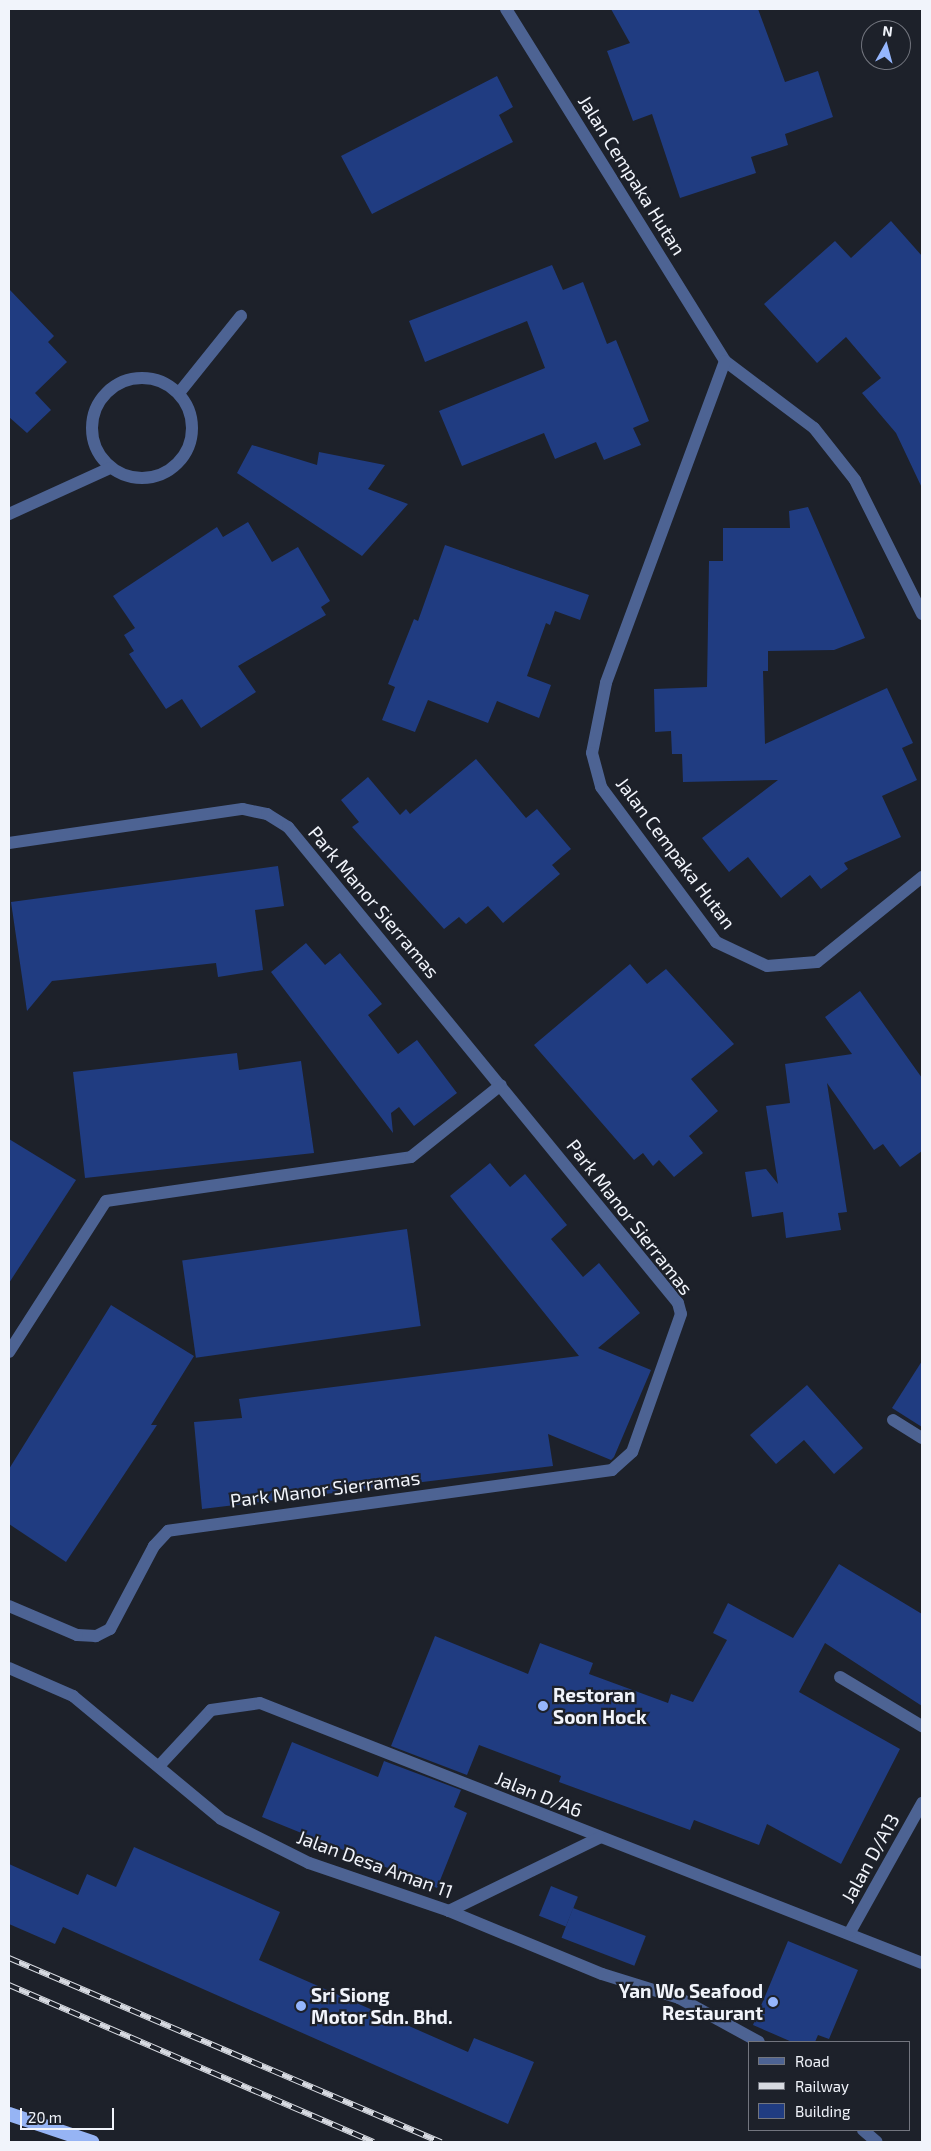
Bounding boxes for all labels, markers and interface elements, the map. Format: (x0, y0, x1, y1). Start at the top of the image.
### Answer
north arrow (861, 20, 911, 70)
text: N (882, 22, 894, 40)
street label: Jalan Cempaka Hutan (574, 91, 690, 259)
street label: Jalan Cempaka Hutan (612, 773, 740, 933)
street label: Park Manor Sierramas (304, 821, 444, 983)
street label: Park Manor Sierramas (562, 1134, 698, 1300)
street label: Park Manor Sierramas (228, 1466, 422, 1512)
place label: Restoran Soon Hock (553, 1684, 647, 1728)
marker: Restoran Soon Hock (537, 1700, 549, 1712)
street label: Jalan D/A6 (492, 1766, 586, 1822)
street label: Jalan D/A13 (836, 1809, 904, 1907)
street label: Jalan Desa Aman 11 (294, 1825, 456, 1903)
place label: Yan Wo Seafood Restaurant (619, 1980, 763, 2024)
place label: Sri Siong Motor Sdn. Bhd. (311, 1984, 453, 2028)
marker: Yan Wo Seafood Restaurant (767, 1996, 779, 2008)
marker: Sri Siong Motor Sdn. Bhd. (295, 2000, 307, 2012)
legend (748, 2041, 911, 2131)
text: Road (795, 2052, 830, 2070)
text: Railway (795, 2077, 849, 2095)
scale bar (22, 2098, 116, 2130)
text: Building (795, 2102, 850, 2120)
text: 20 m (28, 2108, 62, 2126)

